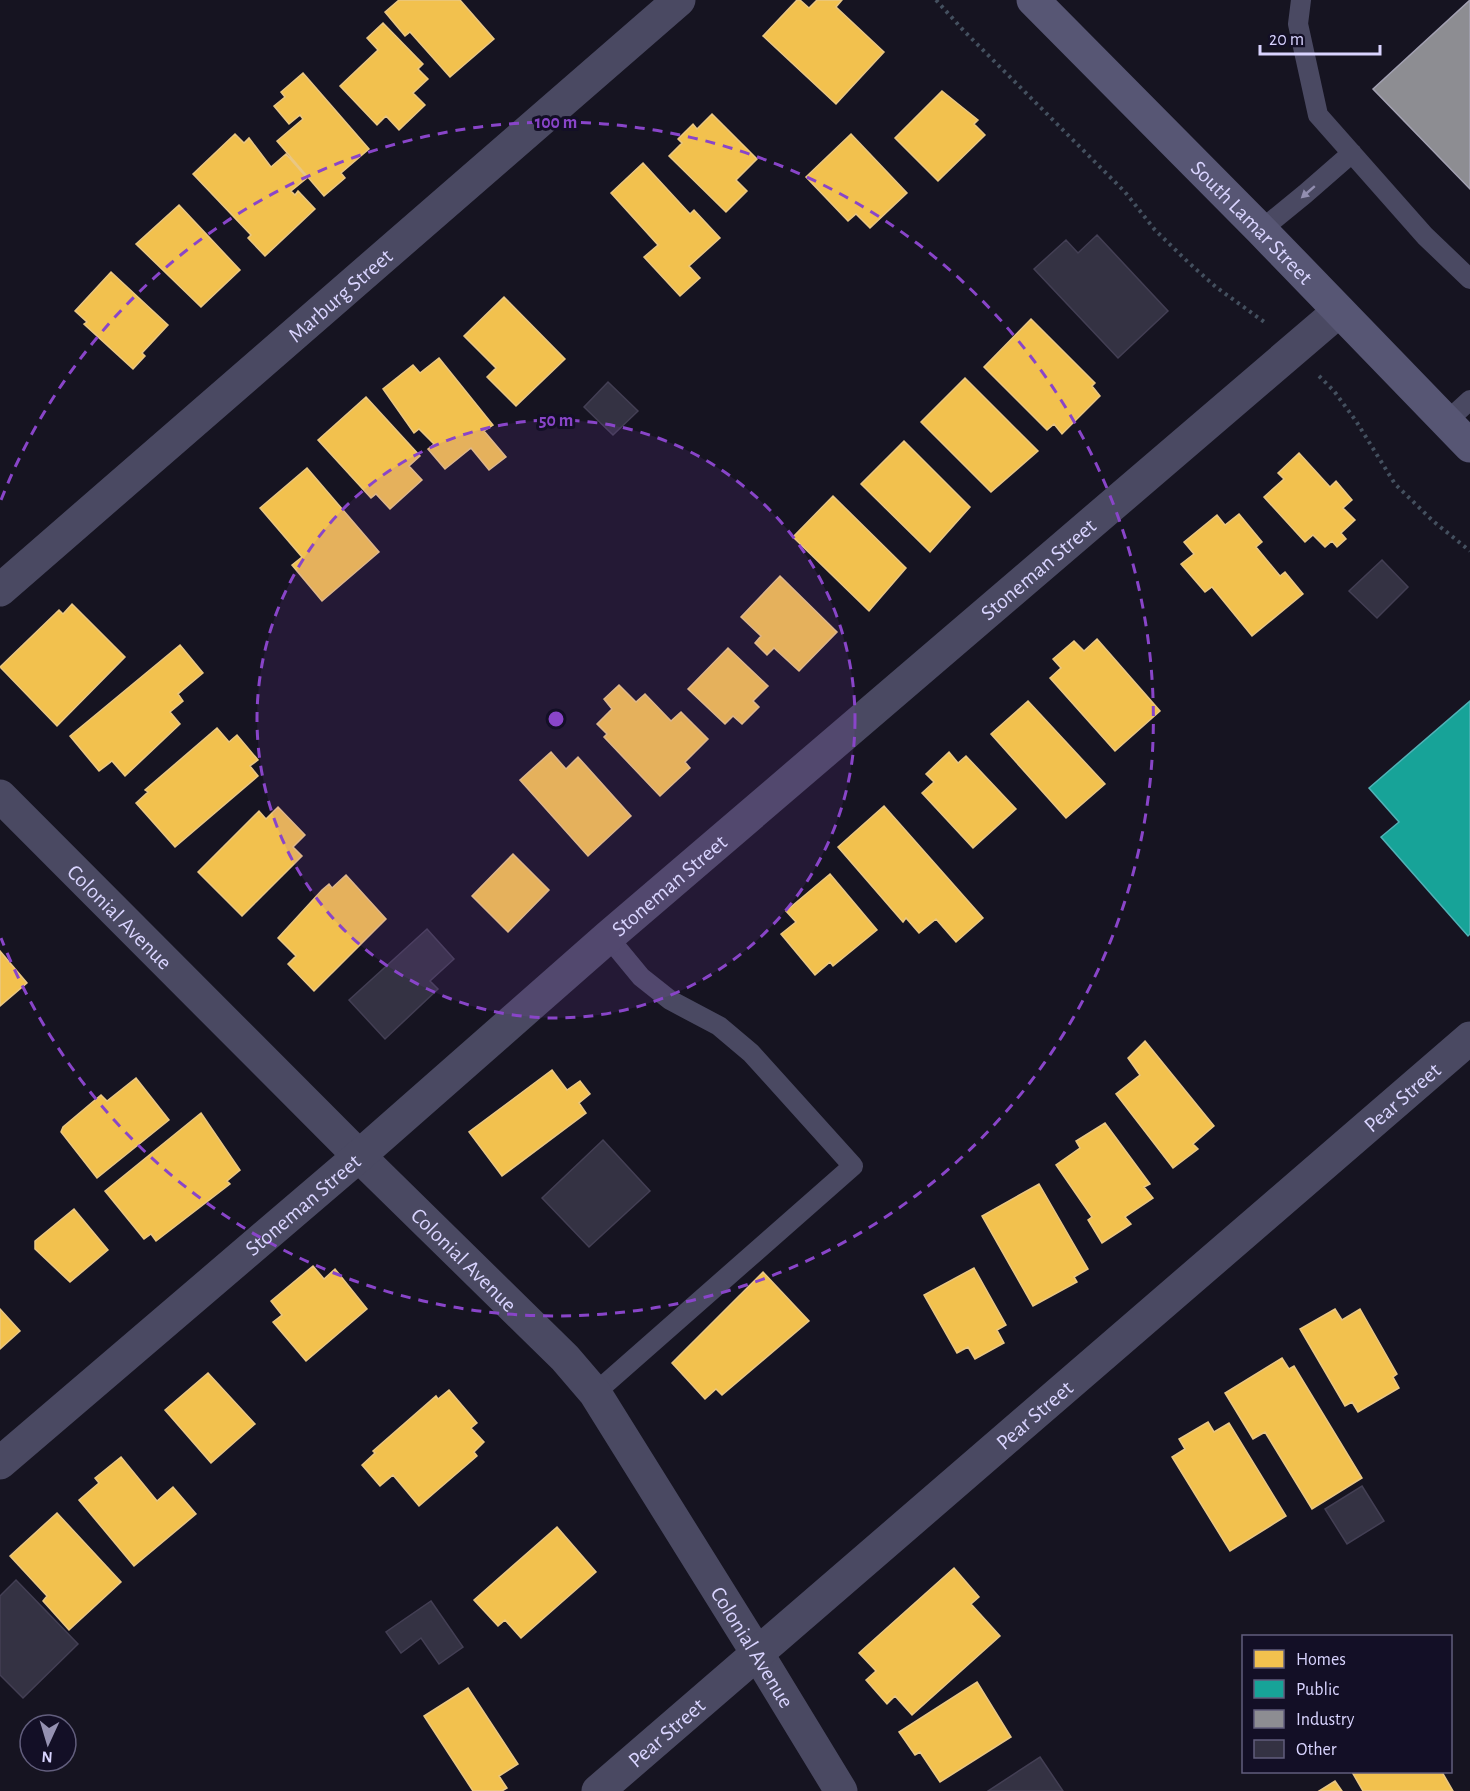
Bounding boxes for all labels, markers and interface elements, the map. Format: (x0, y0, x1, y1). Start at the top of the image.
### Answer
scale bar (1260, 18, 1380, 56)
text: 20 m (1269, 31, 1304, 49)
text: 100 m (535, 114, 577, 132)
street label: South Lamar Street (1187, 157, 1317, 289)
one-way arrow (1301, 185, 1316, 198)
street label: Marburg Street (284, 245, 397, 346)
text: 50 m (539, 412, 573, 430)
street label: Stoneman Street (977, 515, 1100, 625)
centre of rings (546, 709, 566, 729)
street label: Stoneman Street (608, 831, 731, 941)
street label: Colonial Avenue (63, 860, 176, 974)
street label: Pear Street (1360, 1059, 1445, 1136)
street label: Stoneman Street (241, 1150, 365, 1260)
street label: Colonial Avenue (407, 1204, 521, 1316)
street label: Pear Street (992, 1376, 1077, 1454)
street label: Colonial Avenue (706, 1583, 798, 1712)
legend (1242, 1635, 1452, 1773)
text: Homes (1296, 1651, 1346, 1669)
text: Public (1296, 1681, 1339, 1699)
street label: Pear Street (624, 1694, 709, 1772)
text: Industry (1296, 1711, 1355, 1729)
north arrow (18, 1713, 78, 1773)
text: Other (1296, 1741, 1337, 1759)
text: N (41, 1749, 53, 1765)

